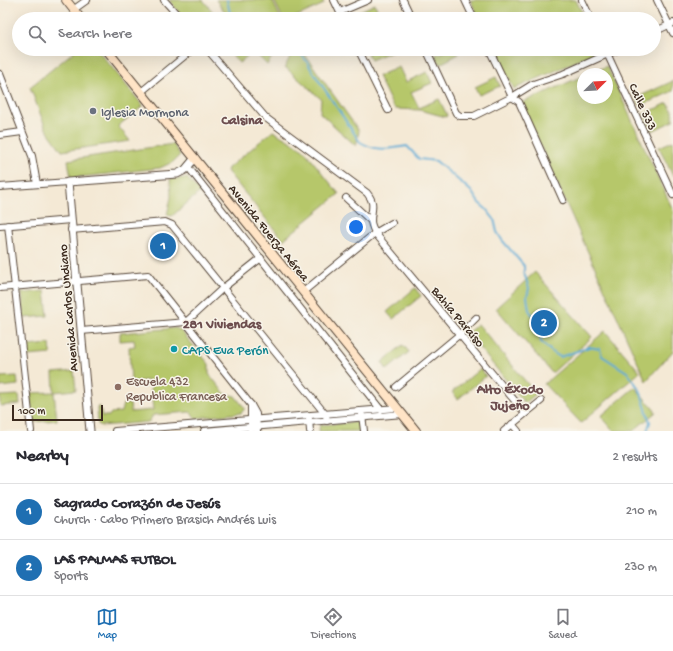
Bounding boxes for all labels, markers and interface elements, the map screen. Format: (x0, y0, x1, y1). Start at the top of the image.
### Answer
search box (12, 12, 661, 56)
icon: search (26, 23, 48, 45)
text: Search here (58, 25, 132, 43)
north arrow (577, 68, 613, 104)
street label: Calle 333 (624, 81, 659, 133)
marker: Iglesia Mormona (88, 106, 98, 116)
place label: Iglesia Mormona (101, 106, 190, 121)
district label: Calsina (220, 113, 264, 130)
street label: Avenida Fuerza Aérea (224, 182, 312, 286)
your location (346, 217, 366, 237)
pin: 1 (150, 231, 176, 261)
street label: Avenida Carlos Undiano (56, 243, 83, 372)
street label: Bahía Paraíso (427, 283, 487, 351)
pin: 2 (531, 308, 557, 338)
district label: 281 Viviendas (183, 317, 262, 334)
marker: CAPS Eva Perón (169, 344, 179, 354)
place label: CAPS Eva Perón (182, 344, 269, 359)
place label: Escuela 432 Republica Francesa (126, 375, 228, 405)
marker: Escuela 432 Republica Francesa (113, 382, 123, 392)
district label: Alto Éxodo Jujeño (476, 382, 544, 415)
scale bar (12, 403, 103, 422)
text: 100 m (18, 406, 45, 418)
text: Nearby (16, 447, 69, 467)
text: 2 results (612, 450, 657, 465)
text: Sagrado Corazón de Jesús (54, 495, 220, 513)
text: 1 (26, 504, 32, 519)
text: 210 m (626, 504, 657, 519)
text: Church · Cabo Primero Brasich Andrés Luis (54, 513, 276, 528)
text: LAS PALMAS FUTBOL (54, 551, 176, 569)
text: 2 (26, 560, 32, 575)
text: 230 m (624, 560, 657, 575)
text: Sports (54, 569, 88, 584)
tab: Map (96, 606, 118, 642)
tab: Directions (311, 606, 356, 642)
tab: Saved (548, 606, 577, 642)

